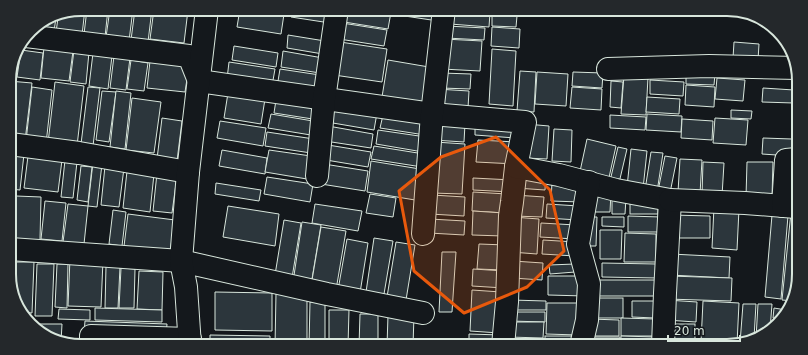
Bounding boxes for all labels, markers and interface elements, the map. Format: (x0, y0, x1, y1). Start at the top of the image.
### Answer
scale bar (668, 317, 740, 343)
text: 20 m (674, 324, 705, 338)

